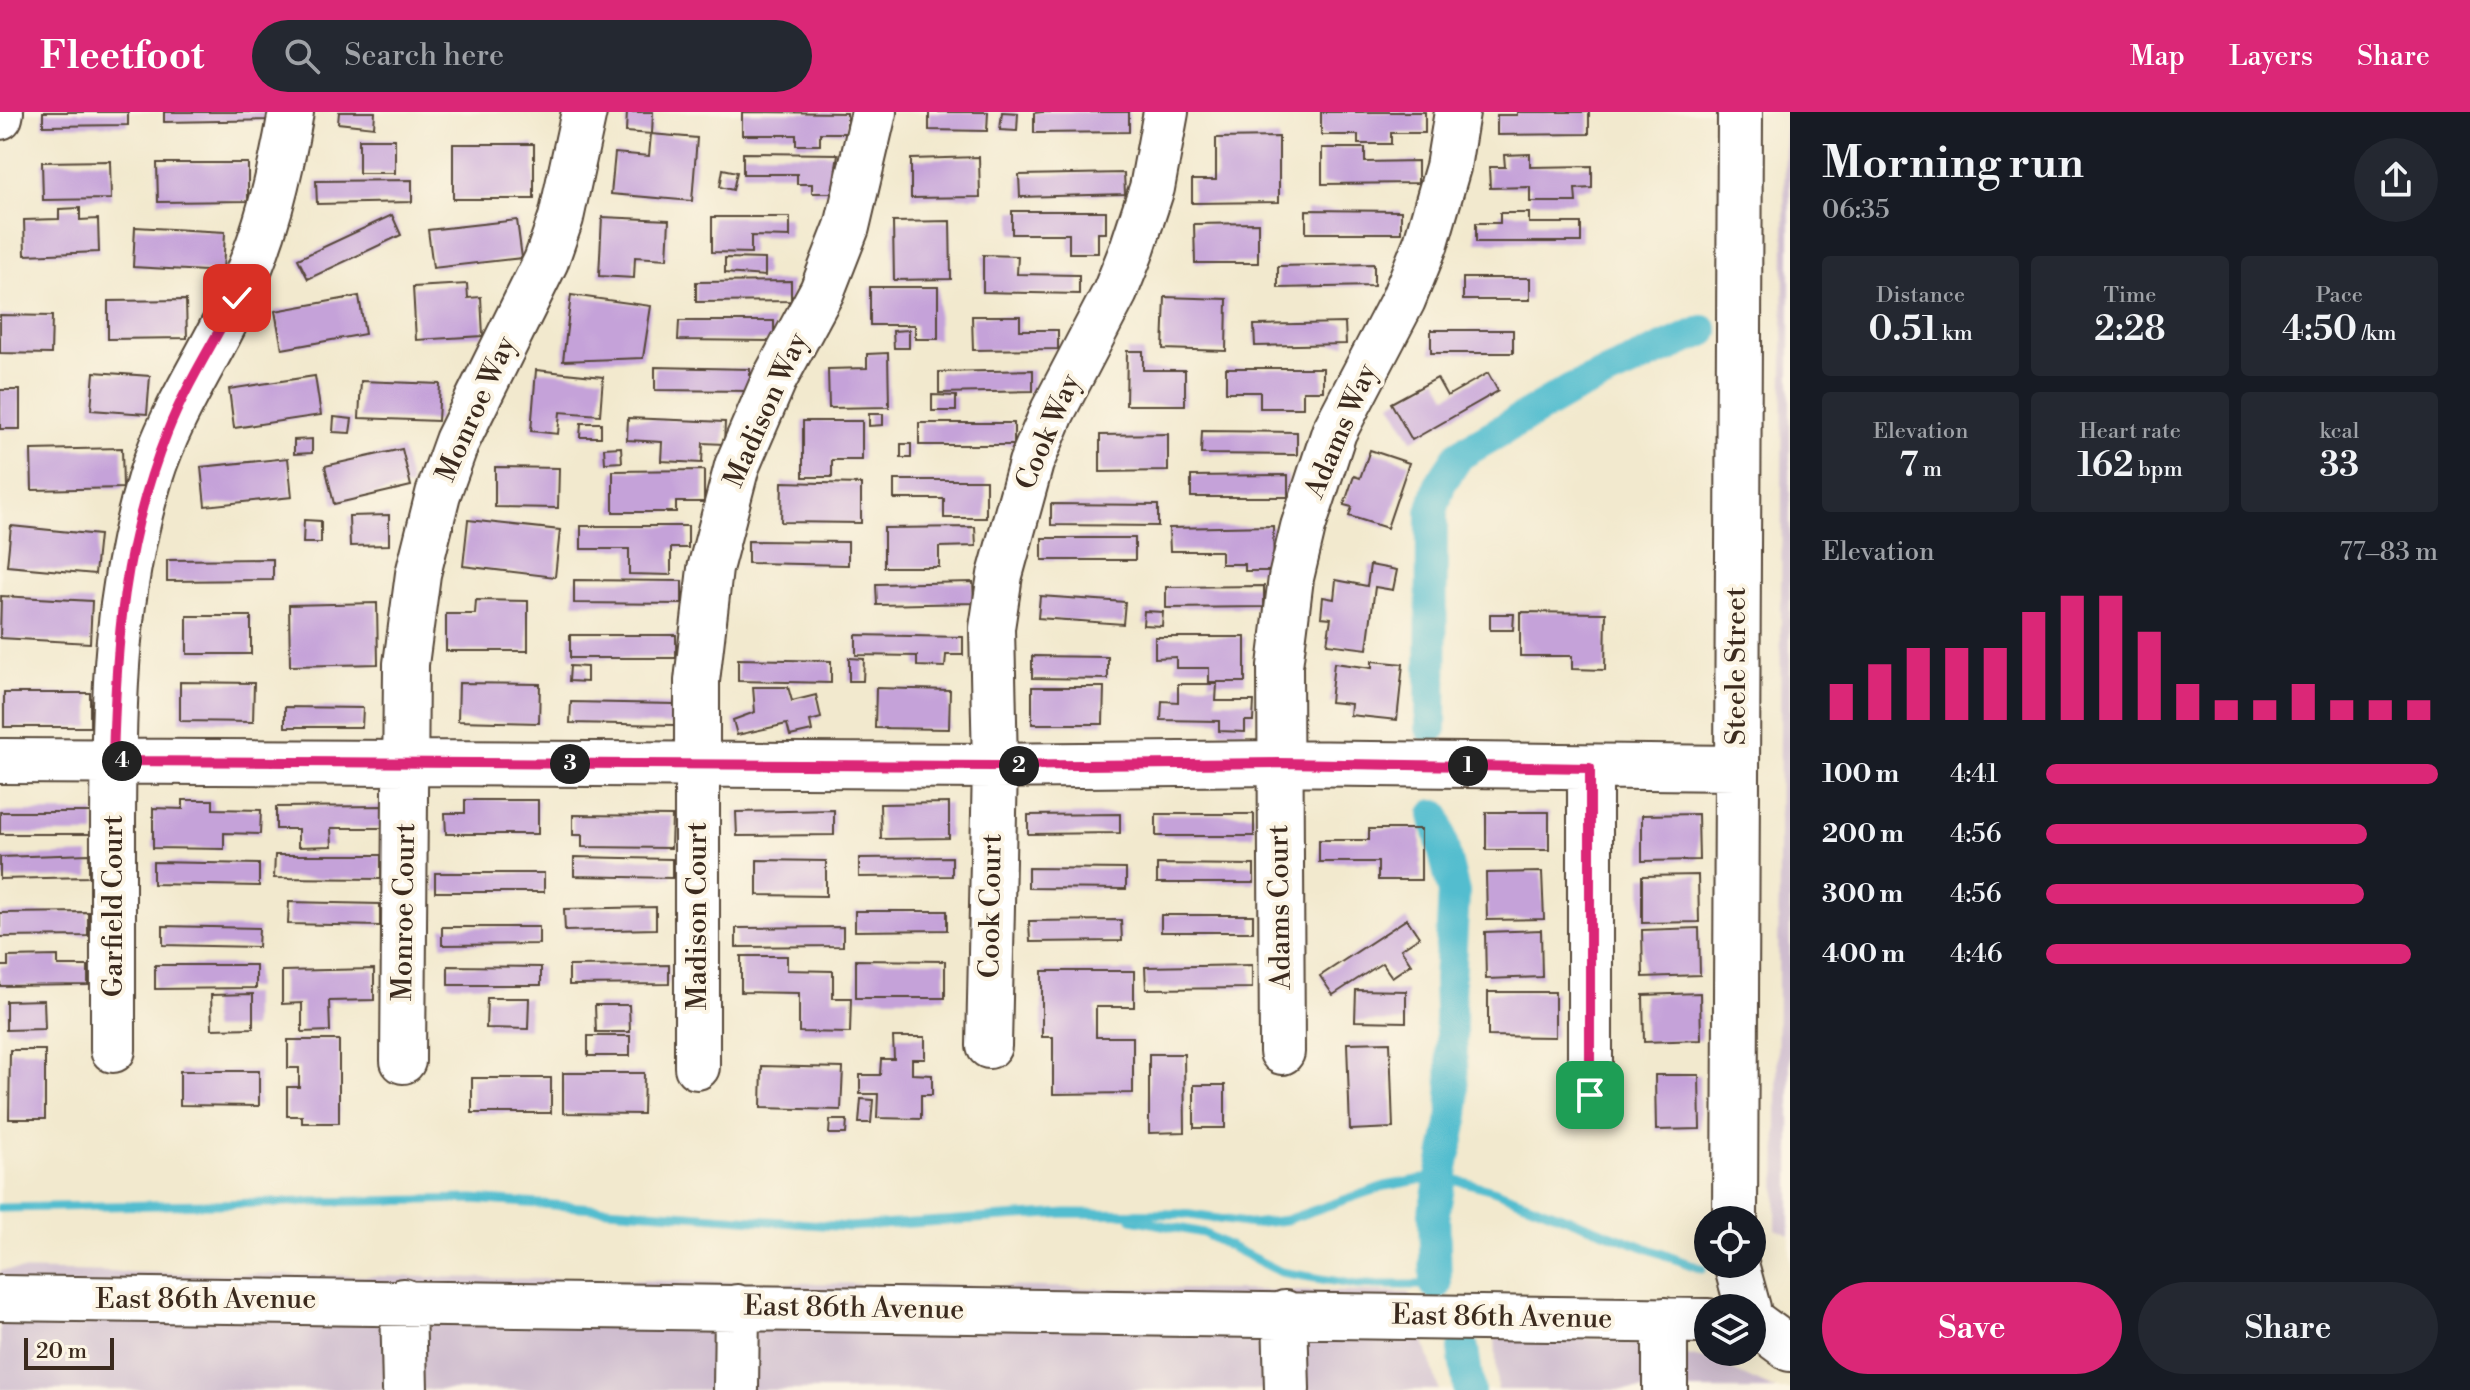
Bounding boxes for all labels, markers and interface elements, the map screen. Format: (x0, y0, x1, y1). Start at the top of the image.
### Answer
search box (252, 20, 812, 92)
text: Fleetfoot (40, 33, 204, 80)
icon: search (280, 34, 324, 78)
text: Search here (344, 37, 504, 75)
text: Map (2130, 39, 2185, 74)
text: Layers (2229, 39, 2313, 74)
text: Share (2357, 39, 2430, 74)
text: Morning run (1822, 136, 2084, 191)
button: share (2354, 138, 2438, 222)
text: 06:35 (1822, 194, 1890, 226)
pin (203, 264, 271, 332)
icon: check (215, 276, 259, 320)
text: Distance (1876, 282, 1965, 309)
text: Time (2104, 282, 2156, 309)
text: Pace (2316, 282, 2363, 309)
text: 0.51 (1869, 309, 1937, 351)
text: 2:28 (2094, 309, 2166, 351)
text: 4:50 (2282, 309, 2357, 351)
text: km (1937, 320, 1973, 347)
text: /km (2357, 320, 2397, 347)
street label: Madison Way (716, 327, 816, 493)
street label: Monroe Way (428, 330, 524, 487)
street label: Adams Way (1297, 358, 1385, 504)
street label: Cook Way (1008, 369, 1088, 495)
text: Elevation (1873, 418, 1968, 445)
text: Heart rate (2079, 418, 2181, 445)
text: kcal (2319, 418, 2359, 445)
text: 7 (1899, 445, 1918, 487)
text: 162 (2077, 445, 2134, 487)
text: 33 (2319, 445, 2359, 487)
text: m (1918, 456, 1942, 483)
text: bpm (2134, 456, 2183, 483)
text: Elevation (1822, 536, 1935, 568)
text: 77–83 m (2339, 536, 2438, 568)
street label: Steele Street (1719, 587, 1754, 745)
pin: 4 (102, 741, 142, 781)
pin: 3 (550, 744, 590, 784)
pin: 2 (999, 746, 1039, 786)
pin: 1 (1448, 746, 1488, 786)
text: 4 (115, 747, 129, 774)
text: 3 (563, 750, 577, 777)
text: 2 (1012, 752, 1026, 779)
text: 1 (1463, 752, 1473, 779)
text: 100 m (1822, 758, 1899, 790)
text: 4:41 (1950, 758, 1998, 790)
street label: Garfield Court (96, 815, 131, 997)
text: 200 m (1822, 818, 1904, 850)
text: 4:56 (1950, 818, 2001, 850)
street label: Monroe Court (385, 822, 423, 1001)
street label: Madison Court (680, 822, 715, 1010)
street label: Adams Court (1261, 824, 1299, 991)
street label: Cook Court (972, 833, 1010, 979)
text: 300 m (1822, 878, 1903, 910)
text: 4:56 (1950, 878, 2001, 910)
text: 400 m (1822, 938, 1905, 970)
text: 4:46 (1950, 938, 2003, 970)
pin (1556, 1061, 1624, 1129)
icon: arrive (1568, 1073, 1612, 1117)
map controls (1694, 1206, 1766, 1366)
button: locate (1694, 1206, 1766, 1278)
street label: East 86th Avenue (96, 1282, 316, 1317)
button: Save (1822, 1282, 2122, 1374)
button: Share (2138, 1282, 2438, 1374)
street label: East 86th Avenue (743, 1289, 965, 1327)
button: layers (1694, 1294, 1766, 1366)
street label: East 86th Avenue (1391, 1298, 1613, 1336)
scale bar (24, 1334, 114, 1370)
text: 20 m (36, 1338, 87, 1365)

